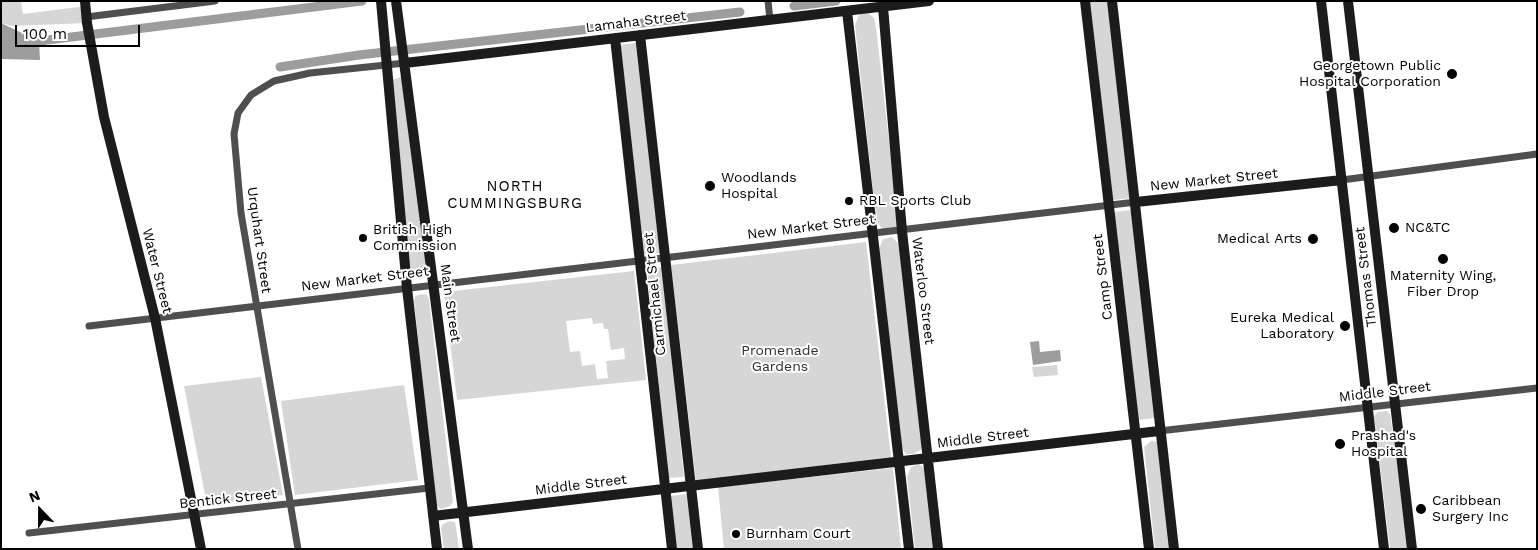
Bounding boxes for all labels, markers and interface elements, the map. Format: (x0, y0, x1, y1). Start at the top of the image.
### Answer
street label: Lamaha Street (585, 8, 687, 36)
scale bar (18, 15, 142, 47)
text: 100 m (23, 25, 67, 43)
place label: Georgetown Public Hospital Corporation (1299, 58, 1441, 90)
marker: Georgetown Public Hospital Corporation (1445, 67, 1459, 81)
street label: New Market Street (1149, 165, 1279, 195)
place label: Woodlands Hospital (721, 170, 797, 202)
district label: NORTH CUMMINGSBURG (446, 178, 584, 213)
marker: Woodlands Hospital (703, 179, 717, 193)
street label: Urquhart Street (243, 186, 275, 294)
place label: RBL Sports Club (859, 193, 971, 209)
marker: RBL Sports Club (843, 195, 855, 207)
street label: New Market Street (746, 211, 876, 243)
place label: NC&TC (1405, 220, 1450, 236)
marker: NC&TC (1387, 221, 1401, 235)
place label: British High Commission (373, 222, 457, 254)
street label: Thomas Street (1352, 226, 1380, 328)
street label: Water Street (138, 227, 176, 315)
street label: Carmichael Street (640, 231, 670, 357)
place label: Medical Arts (1217, 231, 1302, 247)
marker: British High Commission (357, 232, 369, 244)
marker: Medical Arts (1306, 232, 1320, 246)
street label: Camp Street (1089, 233, 1117, 321)
street label: Waterloo Street (908, 236, 938, 346)
marker: Maternity Wing, Fiber Drop (1436, 252, 1450, 266)
street label: New Market Street (300, 263, 430, 295)
street label: Main Street (436, 263, 464, 343)
place label: Maternity Wing, Fiber Drop (1390, 268, 1496, 300)
place label: Eureka Medical Laboratory (1230, 310, 1334, 342)
marker: Eureka Medical Laboratory (1338, 319, 1352, 333)
park label: Promenade Gardens (741, 343, 819, 376)
street label: Middle Street (1338, 378, 1432, 406)
street label: Middle Street (936, 424, 1030, 452)
place label: Prashad's Hospital (1351, 428, 1416, 461)
marker: Prashad's Hospital (1333, 437, 1347, 451)
street label: Middle Street (534, 471, 628, 499)
north arrow (15, 485, 65, 535)
street label: Bentick Street (178, 486, 278, 512)
text: N (27, 487, 42, 505)
place label: Caribbean Surgery Inc (1432, 493, 1509, 526)
marker: Caribbean Surgery Inc (1414, 502, 1428, 516)
place label: Burnham Court (746, 526, 851, 542)
marker: Burnham Court (730, 528, 742, 540)

